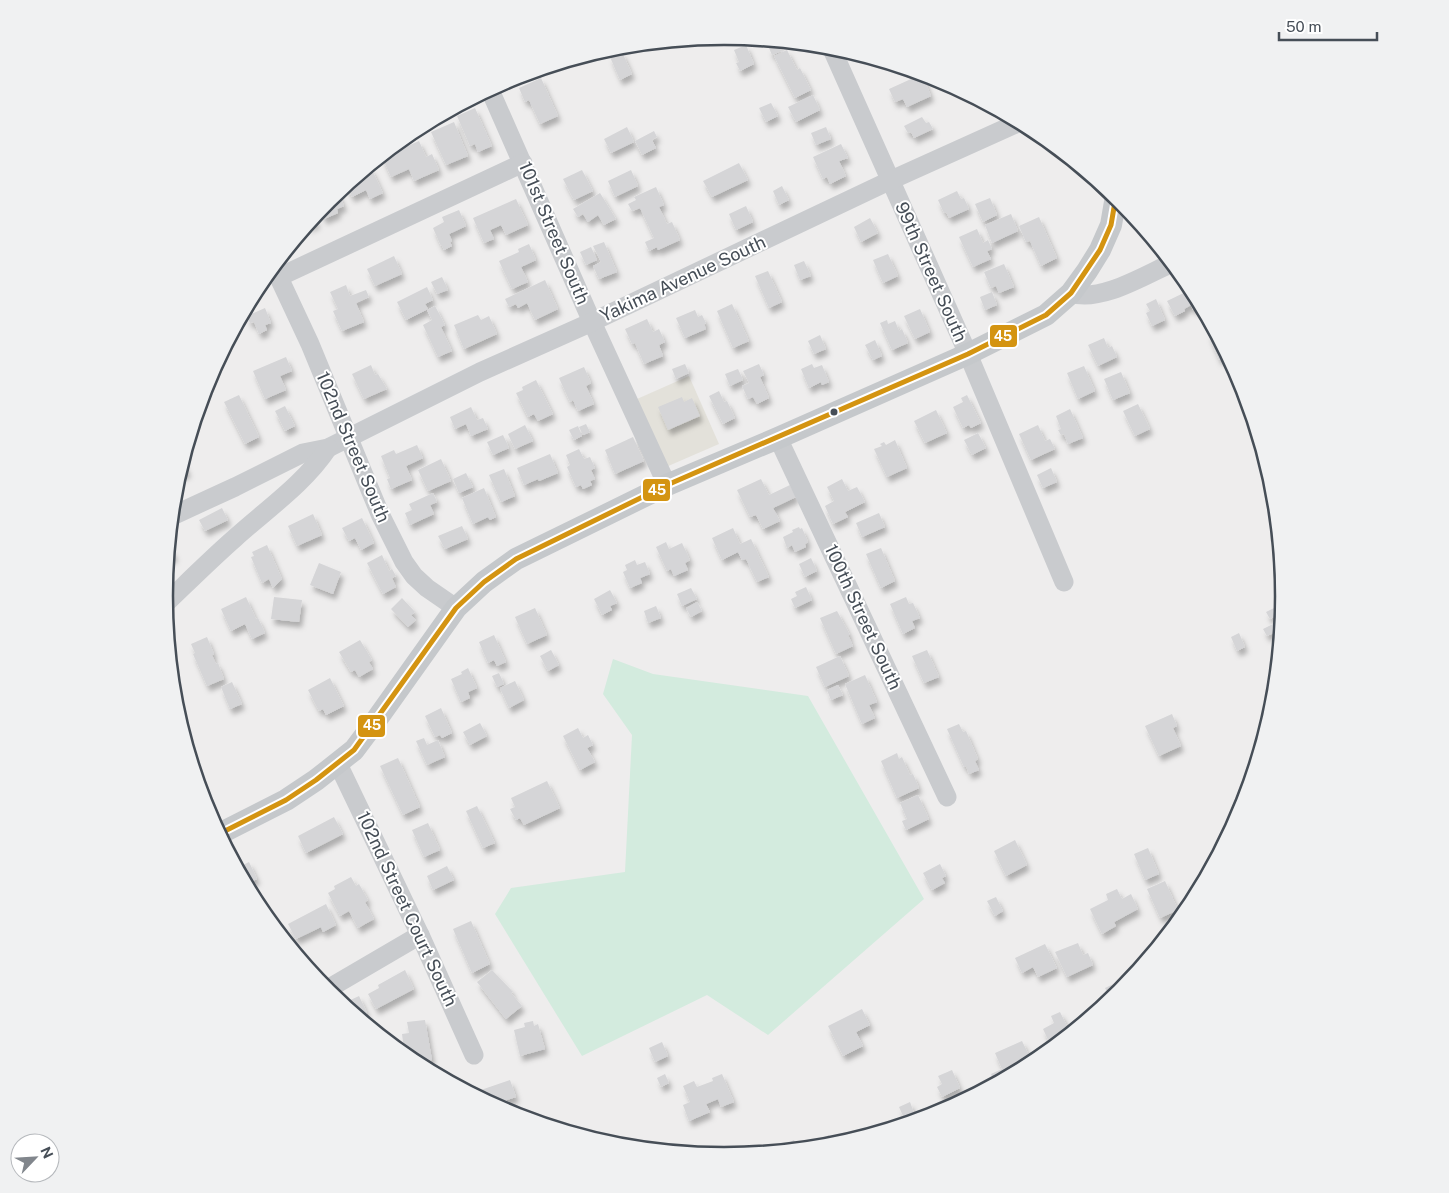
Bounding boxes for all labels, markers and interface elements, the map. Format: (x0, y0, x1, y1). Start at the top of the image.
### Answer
scale bar (1279, 10, 1376, 42)
text: 50 m (1286, 18, 1321, 35)
street label: 101st Street South (515, 158, 594, 307)
street label: 99th Street South (891, 199, 972, 345)
street label: Yakima Avenue South (597, 231, 769, 326)
line badge: 45 (989, 324, 1018, 348)
text: 45 (994, 328, 1012, 344)
street label: 102nd Street South (312, 368, 395, 525)
unlabelled marker (829, 407, 839, 417)
line badge: 45 (642, 478, 671, 502)
text: 45 (648, 482, 666, 498)
street label: 100th Street South (821, 541, 906, 693)
line badge: 45 (357, 714, 386, 738)
text: 45 (363, 717, 381, 733)
street label: 102nd Street Court South (353, 808, 462, 1010)
north arrow (10, 1133, 60, 1183)
text: N (37, 1144, 56, 1161)

